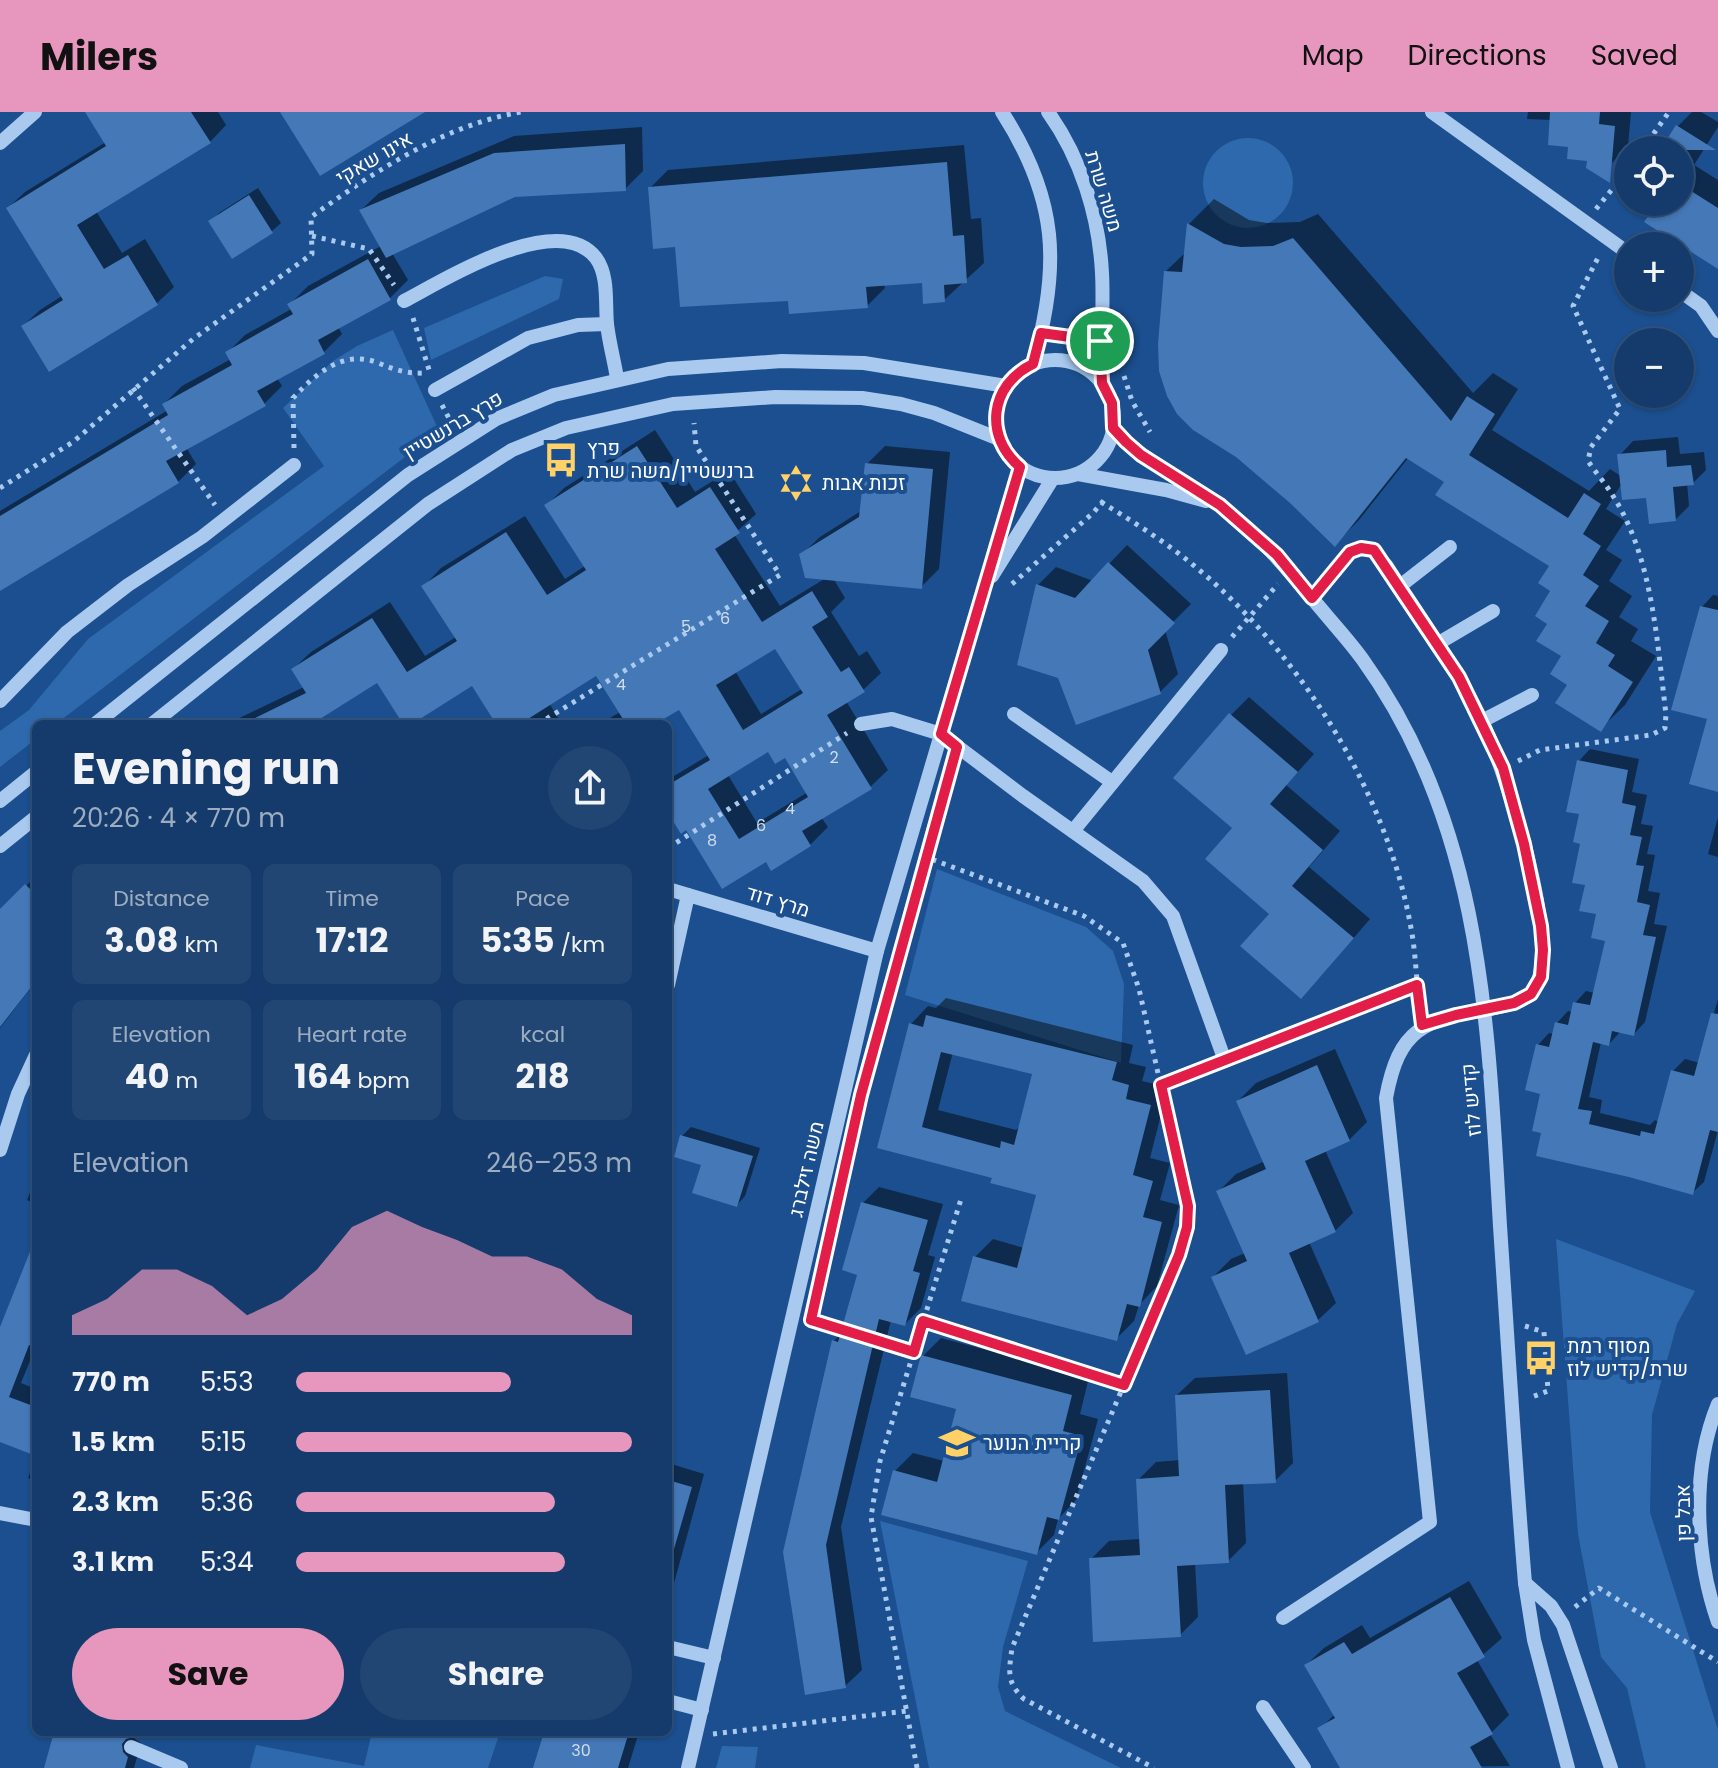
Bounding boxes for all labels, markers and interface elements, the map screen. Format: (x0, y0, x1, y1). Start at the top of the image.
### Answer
text: Milers (40, 30, 158, 83)
text: Map (1302, 36, 1364, 75)
text: Directions (1408, 36, 1547, 75)
text: Saved (1591, 36, 1678, 75)
street label: אינו שאקי (330, 125, 418, 191)
map controls (1614, 136, 1694, 408)
button: locate (1614, 136, 1694, 216)
street label: משה שרת (1078, 147, 1130, 235)
button: + (1614, 232, 1694, 312)
pin (1066, 307, 1134, 375)
icon: arrive (1078, 319, 1122, 363)
button: − (1614, 328, 1694, 408)
street label: פרץ ברנשטיין (398, 384, 508, 466)
place label: פרץ ברנשטיין/משה שרת (587, 434, 754, 485)
bus stop icon: פרץ ברנשטיין/משה שרת (542, 441, 580, 479)
synagogue icon: זכות אבות (777, 464, 815, 502)
place label: זכות אבות (822, 469, 905, 497)
house number: 6 (720, 607, 730, 630)
house number: 5 (681, 615, 691, 638)
house number: 4 (616, 673, 626, 696)
text: Evening run (72, 738, 340, 799)
button: share (548, 746, 632, 830)
house number: 2 (829, 746, 839, 769)
house number: 4 (785, 797, 795, 820)
text: 20:26 · 4 × 770 m (72, 800, 285, 836)
house number: 6 (756, 814, 766, 837)
house number: 8 (707, 829, 717, 852)
street label: מרץ דוד (743, 878, 813, 924)
text: Distance (113, 883, 210, 914)
text: Time (325, 883, 379, 914)
text: Pace (515, 883, 570, 914)
text: 3.08 (104, 916, 179, 964)
text: 17:12 (316, 916, 388, 964)
text: 5:35 (480, 916, 555, 964)
text: km (179, 929, 218, 960)
text: /km (555, 929, 605, 960)
text: Elevation (112, 1019, 211, 1050)
text: Heart rate (297, 1019, 407, 1050)
text: kcal (520, 1019, 565, 1050)
text: 40 (124, 1052, 170, 1100)
text: 164 (294, 1052, 352, 1100)
text: 218 (516, 1052, 570, 1100)
street label: קדיש לוז (1454, 1062, 1488, 1138)
text: m (170, 1065, 198, 1096)
text: bpm (352, 1065, 410, 1096)
street label: משה זילברג (781, 1119, 831, 1219)
text: Elevation (72, 1145, 189, 1181)
text: 246–253 m (486, 1145, 632, 1181)
place label: מסוף רמת שרת/קדיש לוז (1567, 1332, 1688, 1383)
bus stop icon: מסוף רמת שרת/קדיש לוז (1522, 1339, 1560, 1377)
text: 770 m (72, 1364, 150, 1400)
text: 5:53 (200, 1364, 254, 1400)
text: 1.5 km (72, 1424, 155, 1460)
text: 5:15 (200, 1424, 247, 1460)
school or university icon: קריית הנוער (938, 1424, 976, 1462)
place label: קריית הנוער (983, 1429, 1081, 1457)
text: 2.3 km (72, 1484, 159, 1520)
text: 5:36 (200, 1484, 254, 1520)
street label: אבל פן (1669, 1484, 1697, 1542)
text: 3.1 km (72, 1544, 154, 1580)
text: 5:34 (200, 1544, 254, 1580)
button: Save (72, 1628, 344, 1720)
button: Share (360, 1628, 632, 1720)
house number: 30 (571, 1739, 591, 1762)

